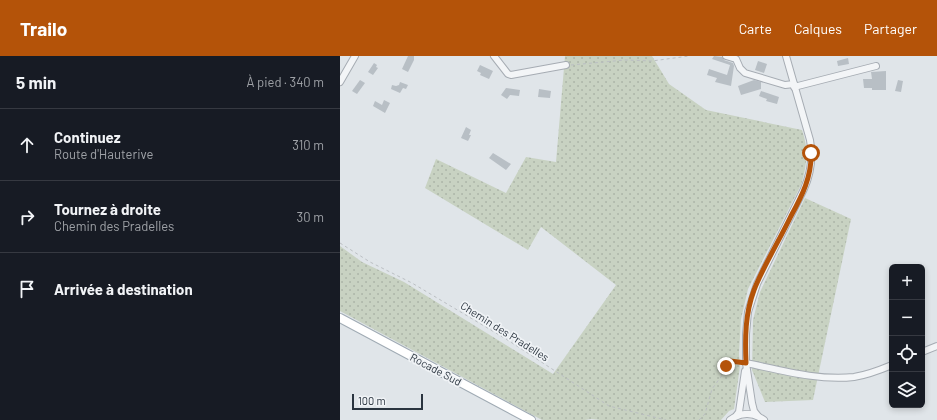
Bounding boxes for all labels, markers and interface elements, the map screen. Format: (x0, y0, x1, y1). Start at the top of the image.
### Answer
text: Trailo (20, 17, 67, 40)
text: Carte (739, 20, 772, 37)
text: Calques (794, 20, 842, 37)
text: Partager (864, 20, 917, 37)
text: 5 min (16, 72, 56, 92)
text: À pied · 340 m (247, 74, 324, 90)
text: Continuez (54, 128, 121, 146)
icon: ahead (16, 134, 38, 156)
text: 310 m (292, 137, 324, 153)
route start (802, 144, 820, 162)
text: Route d'Hauterive (54, 146, 153, 162)
text: Tournez à droite (54, 200, 161, 218)
icon: right (16, 206, 38, 228)
text: 30 m (297, 209, 324, 225)
text: Chemin des Pradelles (54, 218, 174, 234)
map controls (889, 264, 925, 408)
button: + (889, 264, 925, 300)
icon: arrive (16, 278, 38, 300)
text: Arrivée à destination (54, 280, 193, 298)
street label: Chemin des Pradelles (458, 299, 552, 363)
button: − (889, 300, 925, 336)
button: locate (889, 336, 925, 372)
street label: Rocade Sud (408, 350, 464, 388)
route end (717, 357, 735, 375)
button: layers (889, 372, 925, 408)
scale bar (352, 392, 423, 411)
text: 100 m (358, 394, 386, 407)

